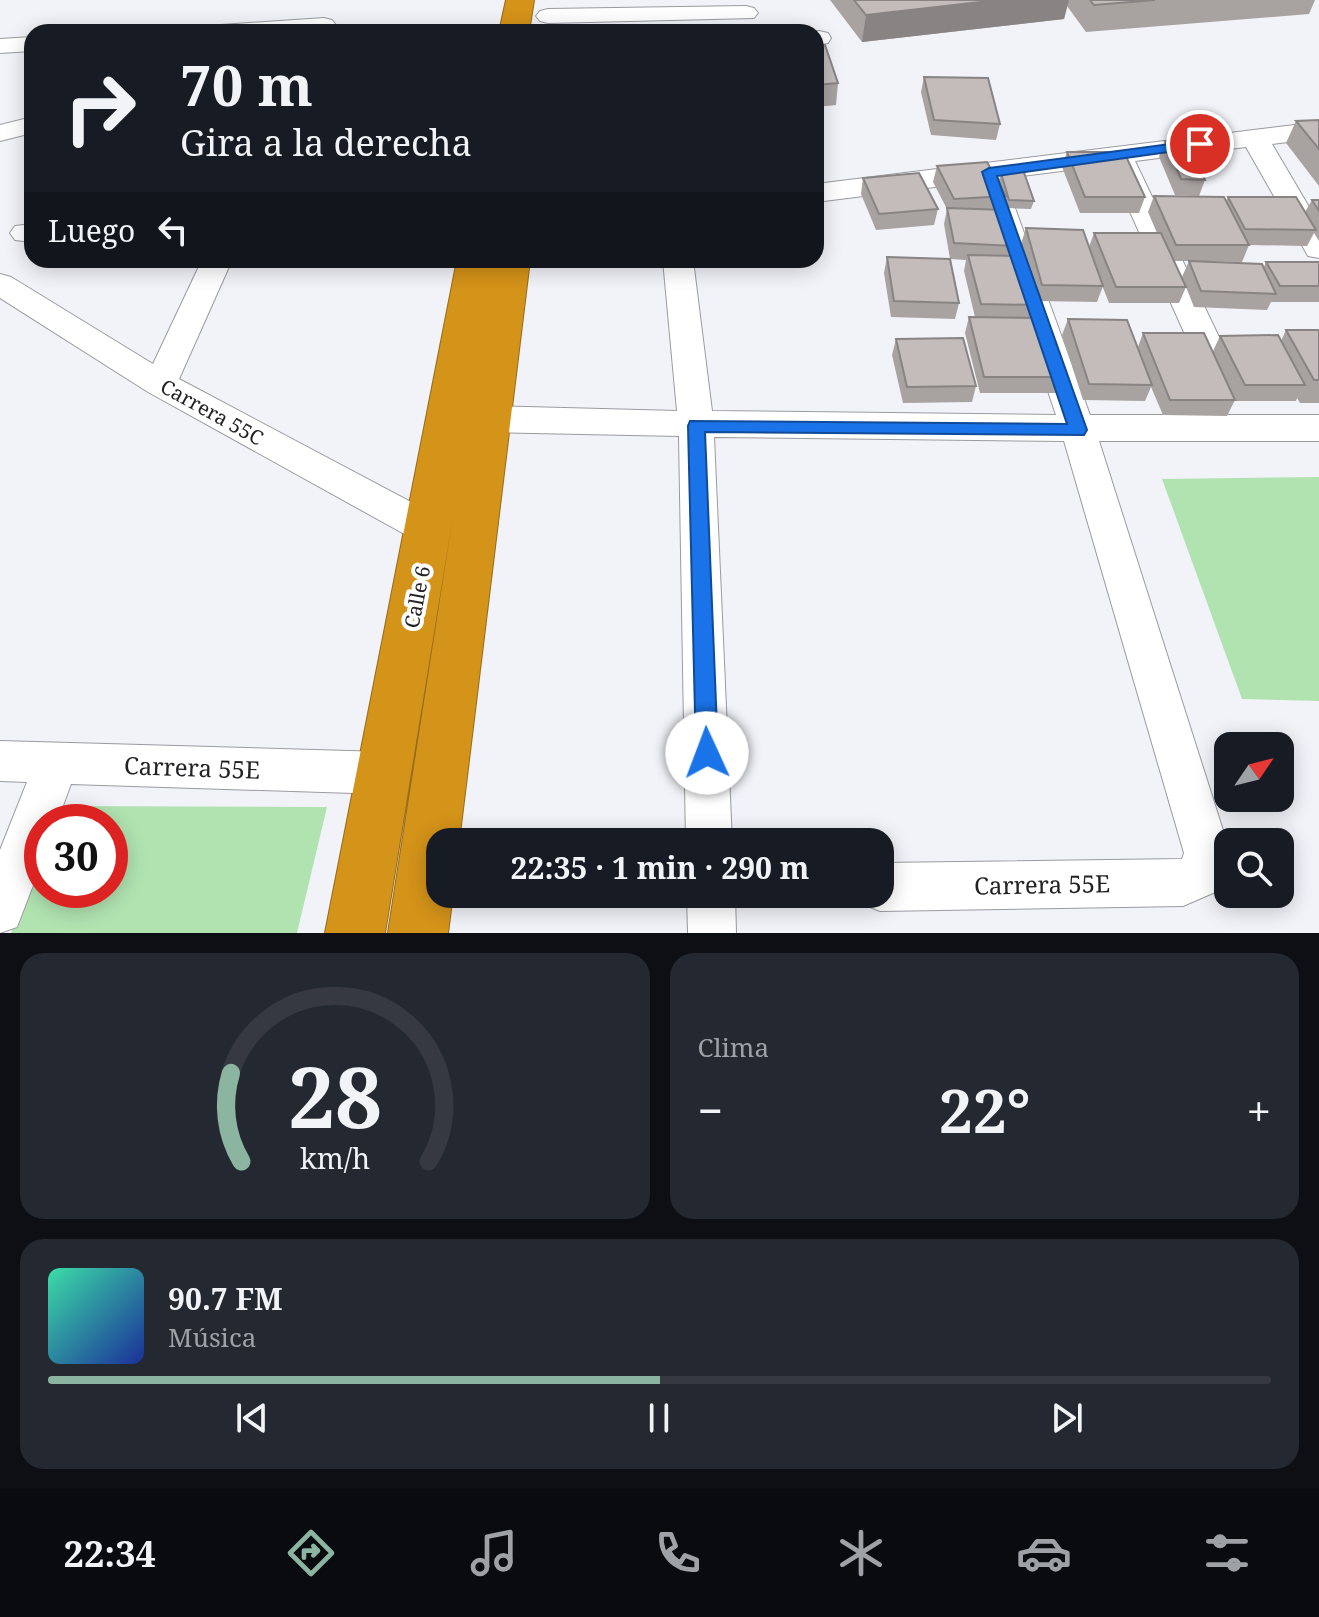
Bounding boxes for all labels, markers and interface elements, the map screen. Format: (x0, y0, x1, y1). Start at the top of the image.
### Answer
text: 70 m (180, 46, 313, 122)
icon: right (48, 56, 152, 160)
pin (1166, 110, 1234, 178)
text: Gira a la derecha (180, 118, 472, 167)
icon: arrive (1178, 122, 1222, 166)
icon: left (151, 208, 195, 252)
text: Luego (48, 210, 135, 251)
street label: Carrera 55C (156, 373, 268, 451)
street label: Calle 6 (398, 563, 436, 631)
position arrow (665, 711, 749, 795)
north arrow (1214, 732, 1294, 812)
map controls (1214, 732, 1294, 908)
street label: Carrera 55E (123, 748, 261, 786)
speed limit sign: 30 (24, 804, 128, 908)
button: search (1214, 828, 1294, 908)
text: 22:35 · 1 min · 290 m (511, 847, 809, 888)
street label: Carrera 55E (974, 866, 1110, 902)
text: Clima (698, 1029, 769, 1065)
text: 28 (288, 1039, 382, 1152)
text: 22° (939, 1069, 1031, 1151)
text: − (698, 1080, 723, 1140)
text: + (1246, 1080, 1271, 1140)
text: km/h (300, 1138, 370, 1177)
text: 90.7 FM (168, 1278, 283, 1319)
text: Música (168, 1319, 256, 1355)
icon: previous (230, 1396, 274, 1440)
icon: pause (637, 1396, 681, 1440)
icon: next (1045, 1396, 1089, 1440)
icon: directions (283, 1525, 339, 1581)
icon: music (466, 1525, 522, 1581)
icon: phone (650, 1525, 706, 1581)
icon: climate (833, 1525, 889, 1581)
icon: car (1016, 1525, 1072, 1581)
icon: filters (1199, 1525, 1255, 1581)
text: 22:34 (64, 1529, 156, 1578)

